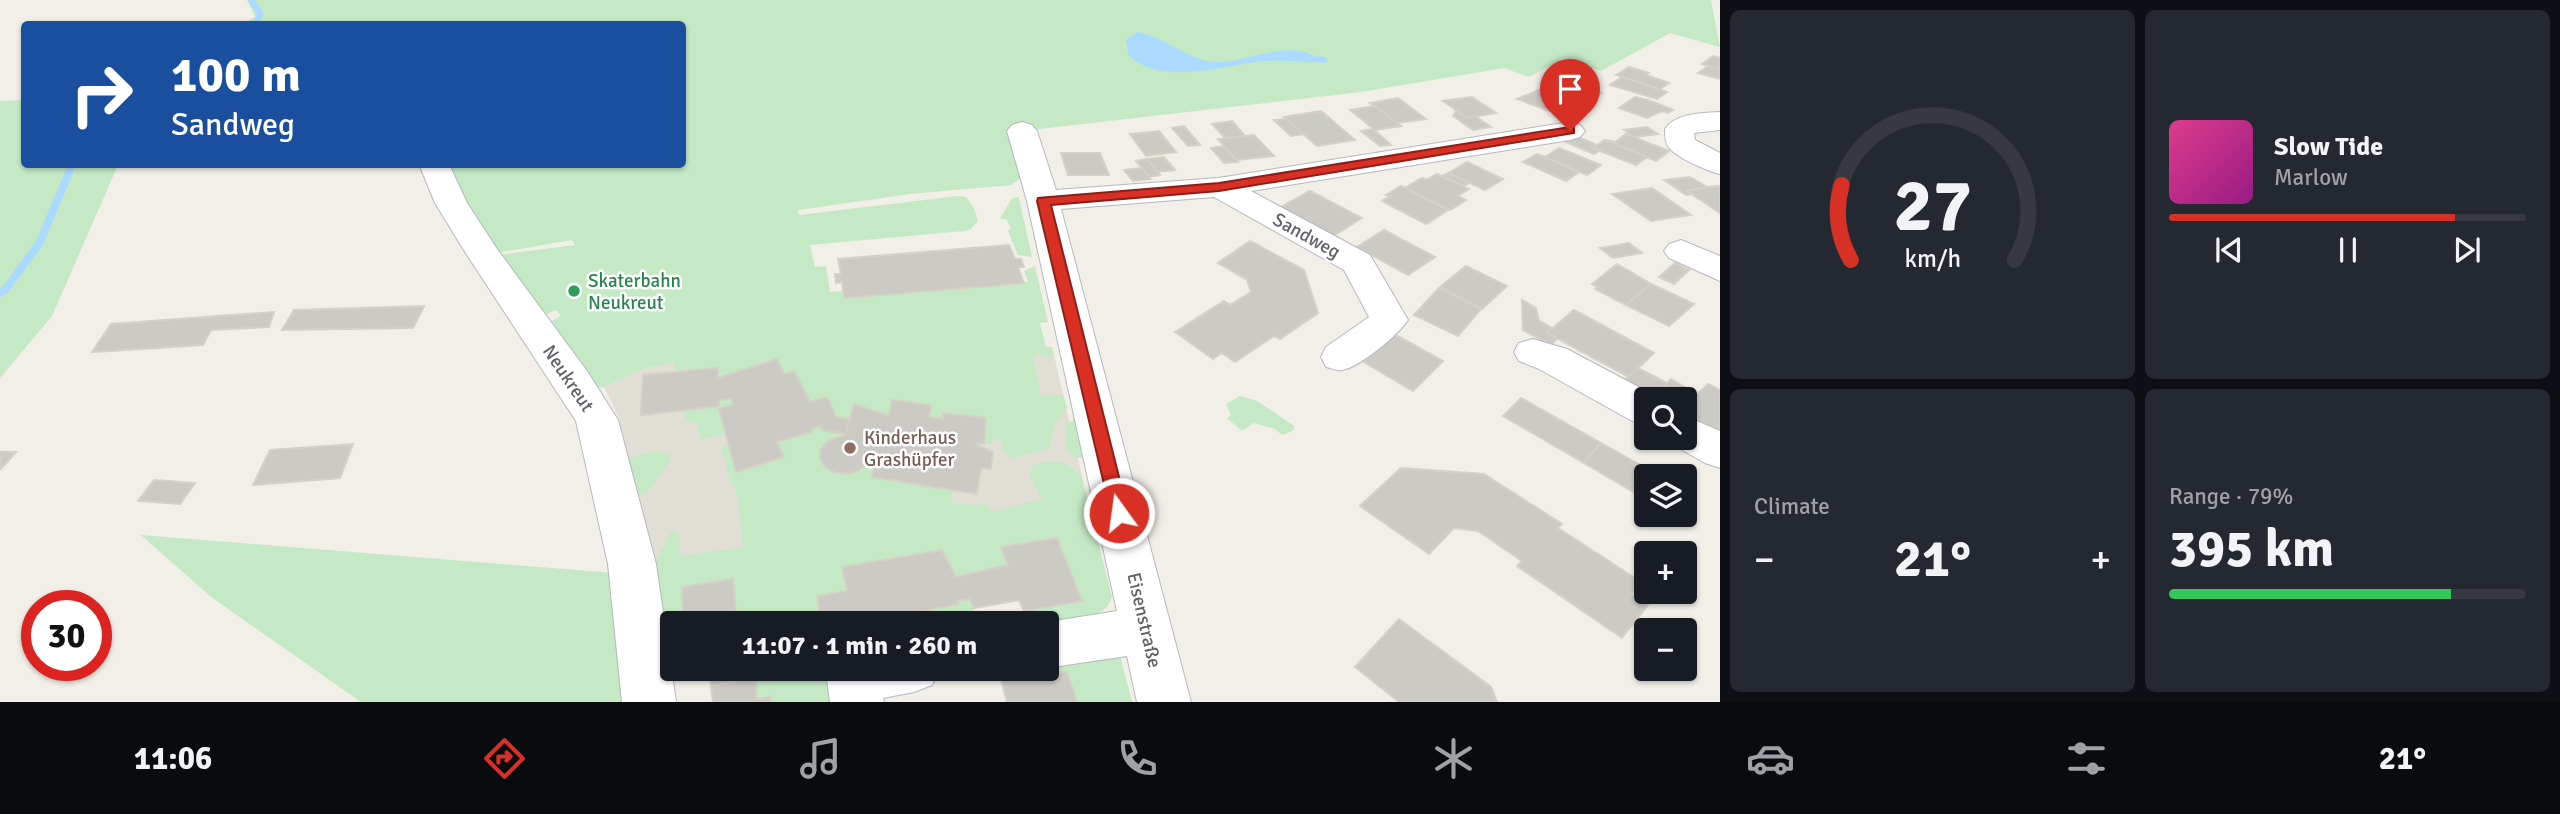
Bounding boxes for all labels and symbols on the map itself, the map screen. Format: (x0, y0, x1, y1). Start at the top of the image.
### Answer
pin (1540, 59, 1600, 131)
street label: Sandweg (1268, 208, 1345, 264)
place label: Skaterbahn Neukreut (588, 269, 681, 315)
marker: Skaterbahn Neukreut (566, 283, 582, 299)
street label: Neukreut (537, 341, 599, 417)
place label: Kinderhaus Grashüpfer (864, 426, 956, 472)
marker: Kinderhaus Grashüpfer (842, 440, 858, 456)
position arrow (1082, 476, 1156, 550)
street label: Eisenstraße (1121, 570, 1167, 670)
speed limit sign: 30 (21, 590, 112, 681)

